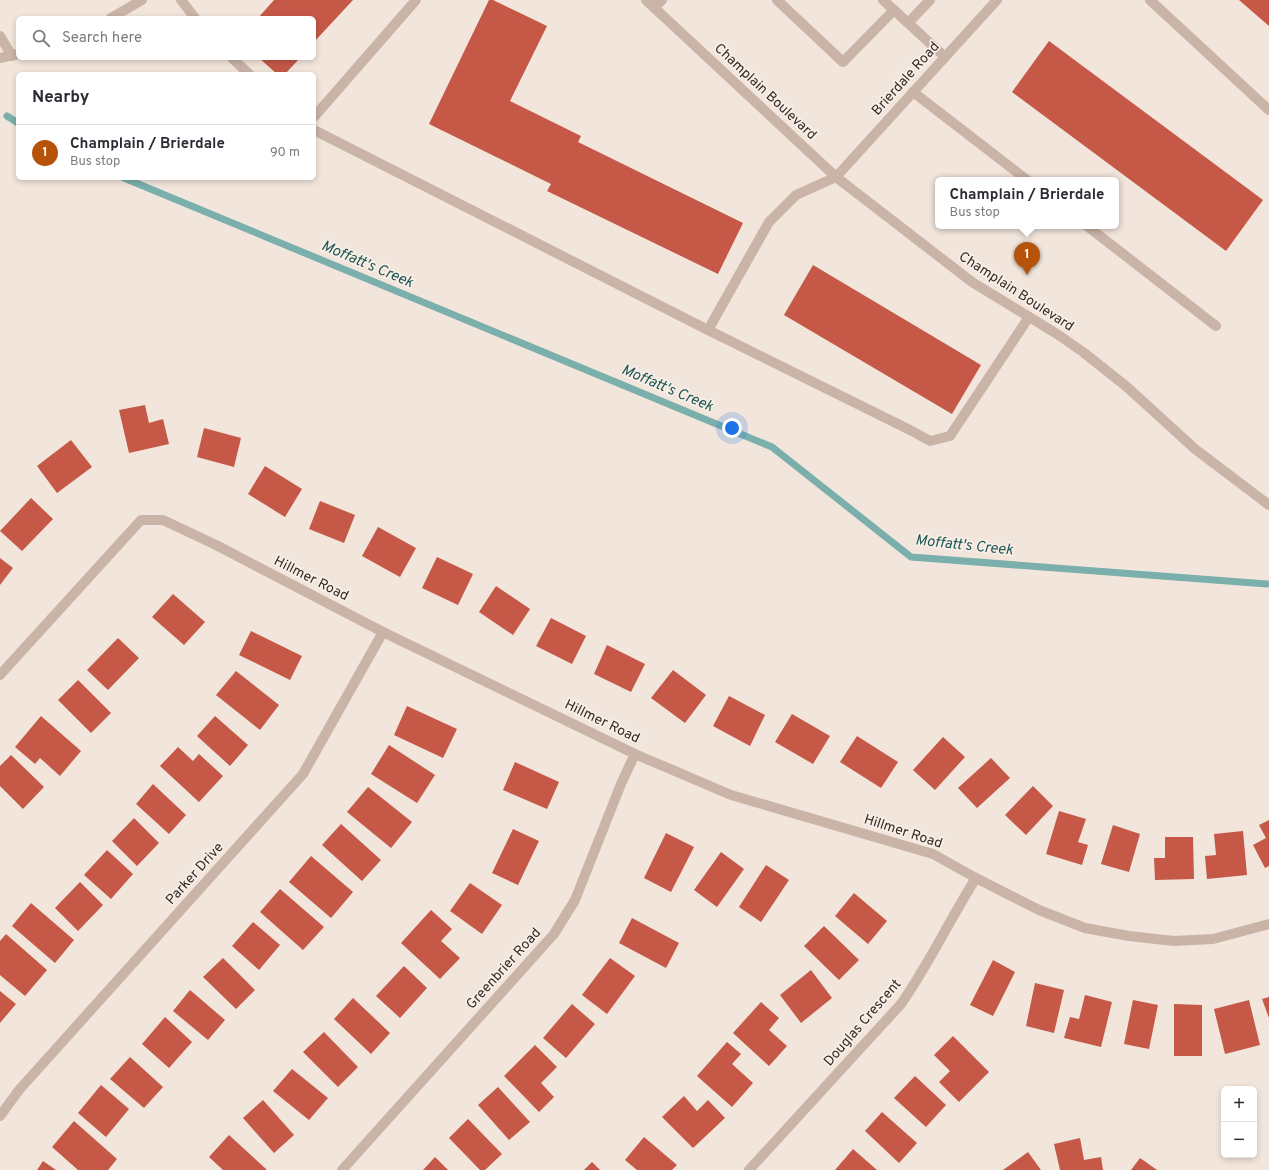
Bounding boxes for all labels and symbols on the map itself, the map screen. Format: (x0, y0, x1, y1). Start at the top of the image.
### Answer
street label: Brierdale Road (869, 39, 943, 119)
street label: Champlain Boulevard (710, 40, 820, 144)
water label: Moffatt's Creek (318, 237, 416, 293)
pin: 1 (1014, 242, 1040, 275)
street label: Champlain Boulevard (955, 248, 1077, 336)
water label: Moffatt's Creek (618, 361, 716, 417)
your location (722, 418, 742, 438)
water label: Moffatt's Creek (914, 531, 1014, 561)
street label: Hillmer Road (271, 553, 351, 605)
street label: Hillmer Road (562, 696, 642, 748)
street label: Hillmer Road (862, 811, 944, 853)
street label: Parker Drive (163, 839, 227, 909)
street label: Greenbrier Road (463, 925, 545, 1013)
street label: Douglas Crescent (821, 976, 905, 1070)

